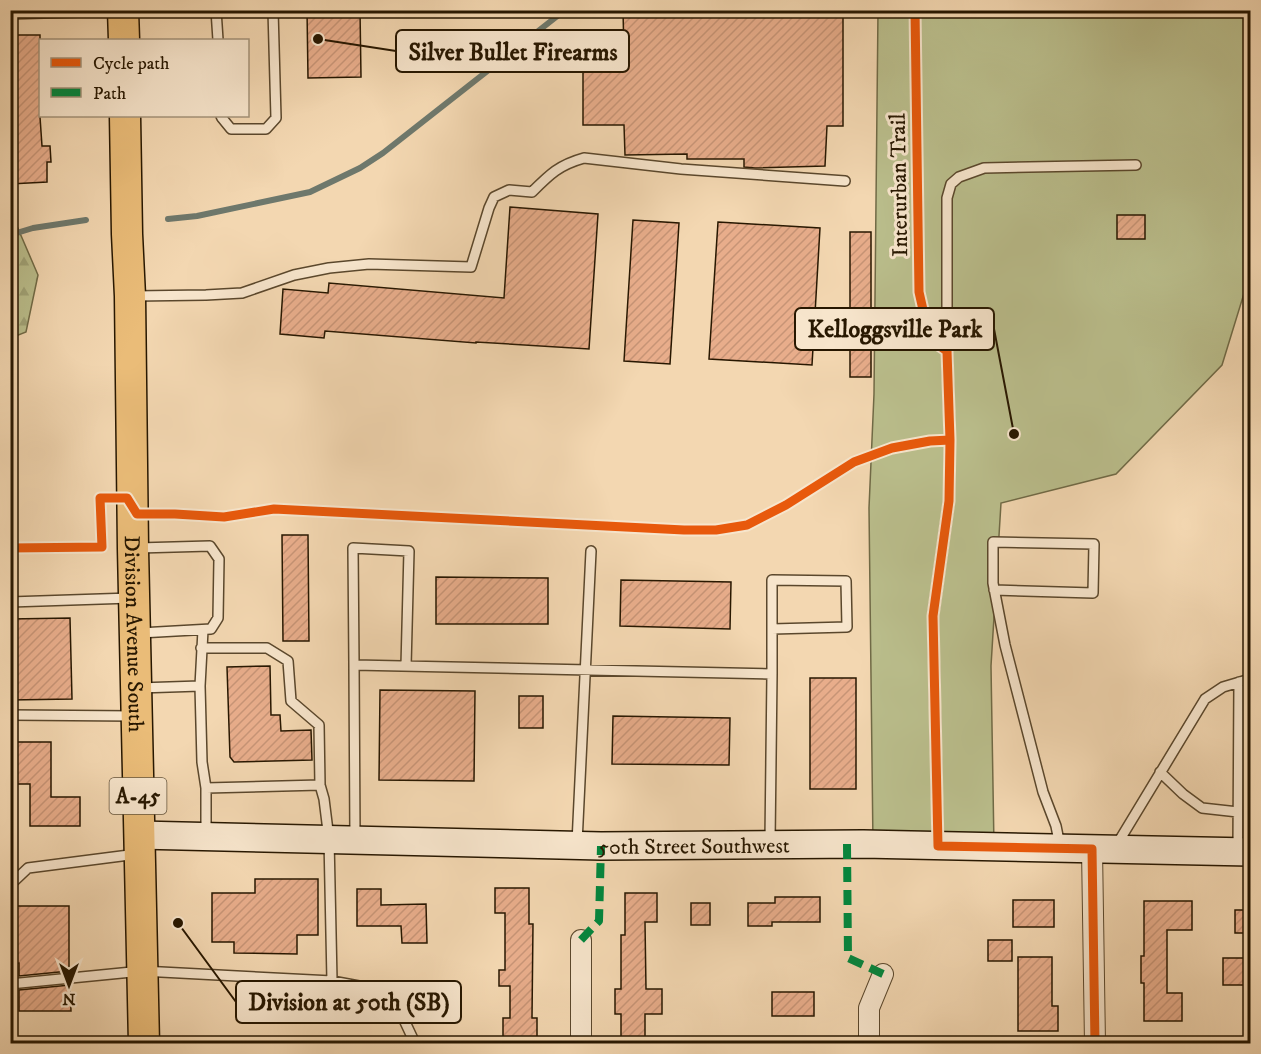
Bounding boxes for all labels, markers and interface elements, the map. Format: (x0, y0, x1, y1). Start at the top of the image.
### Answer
callout: Silver Bullet Firearms (396, 30, 629, 72)
text: Silver Bullet Firearms (408, 38, 618, 68)
legend (39, 39, 249, 117)
text: Cycle path (93, 53, 170, 75)
text: Path (93, 83, 127, 105)
street label: Interurban Trail (885, 113, 914, 257)
callout: Kelloggsville Park (795, 308, 994, 350)
text: Kelloggsville Park (808, 315, 984, 345)
street label: Division Avenue South (118, 535, 149, 733)
road number: A-45 (110, 778, 166, 814)
street label: 50th Street Southwest (598, 833, 790, 861)
north arrow (39, 955, 99, 1015)
callout: Division at 50th (SB) (236, 981, 461, 1023)
text: Division at 50th (SB) (248, 988, 450, 1018)
text: N (62, 989, 76, 1009)

